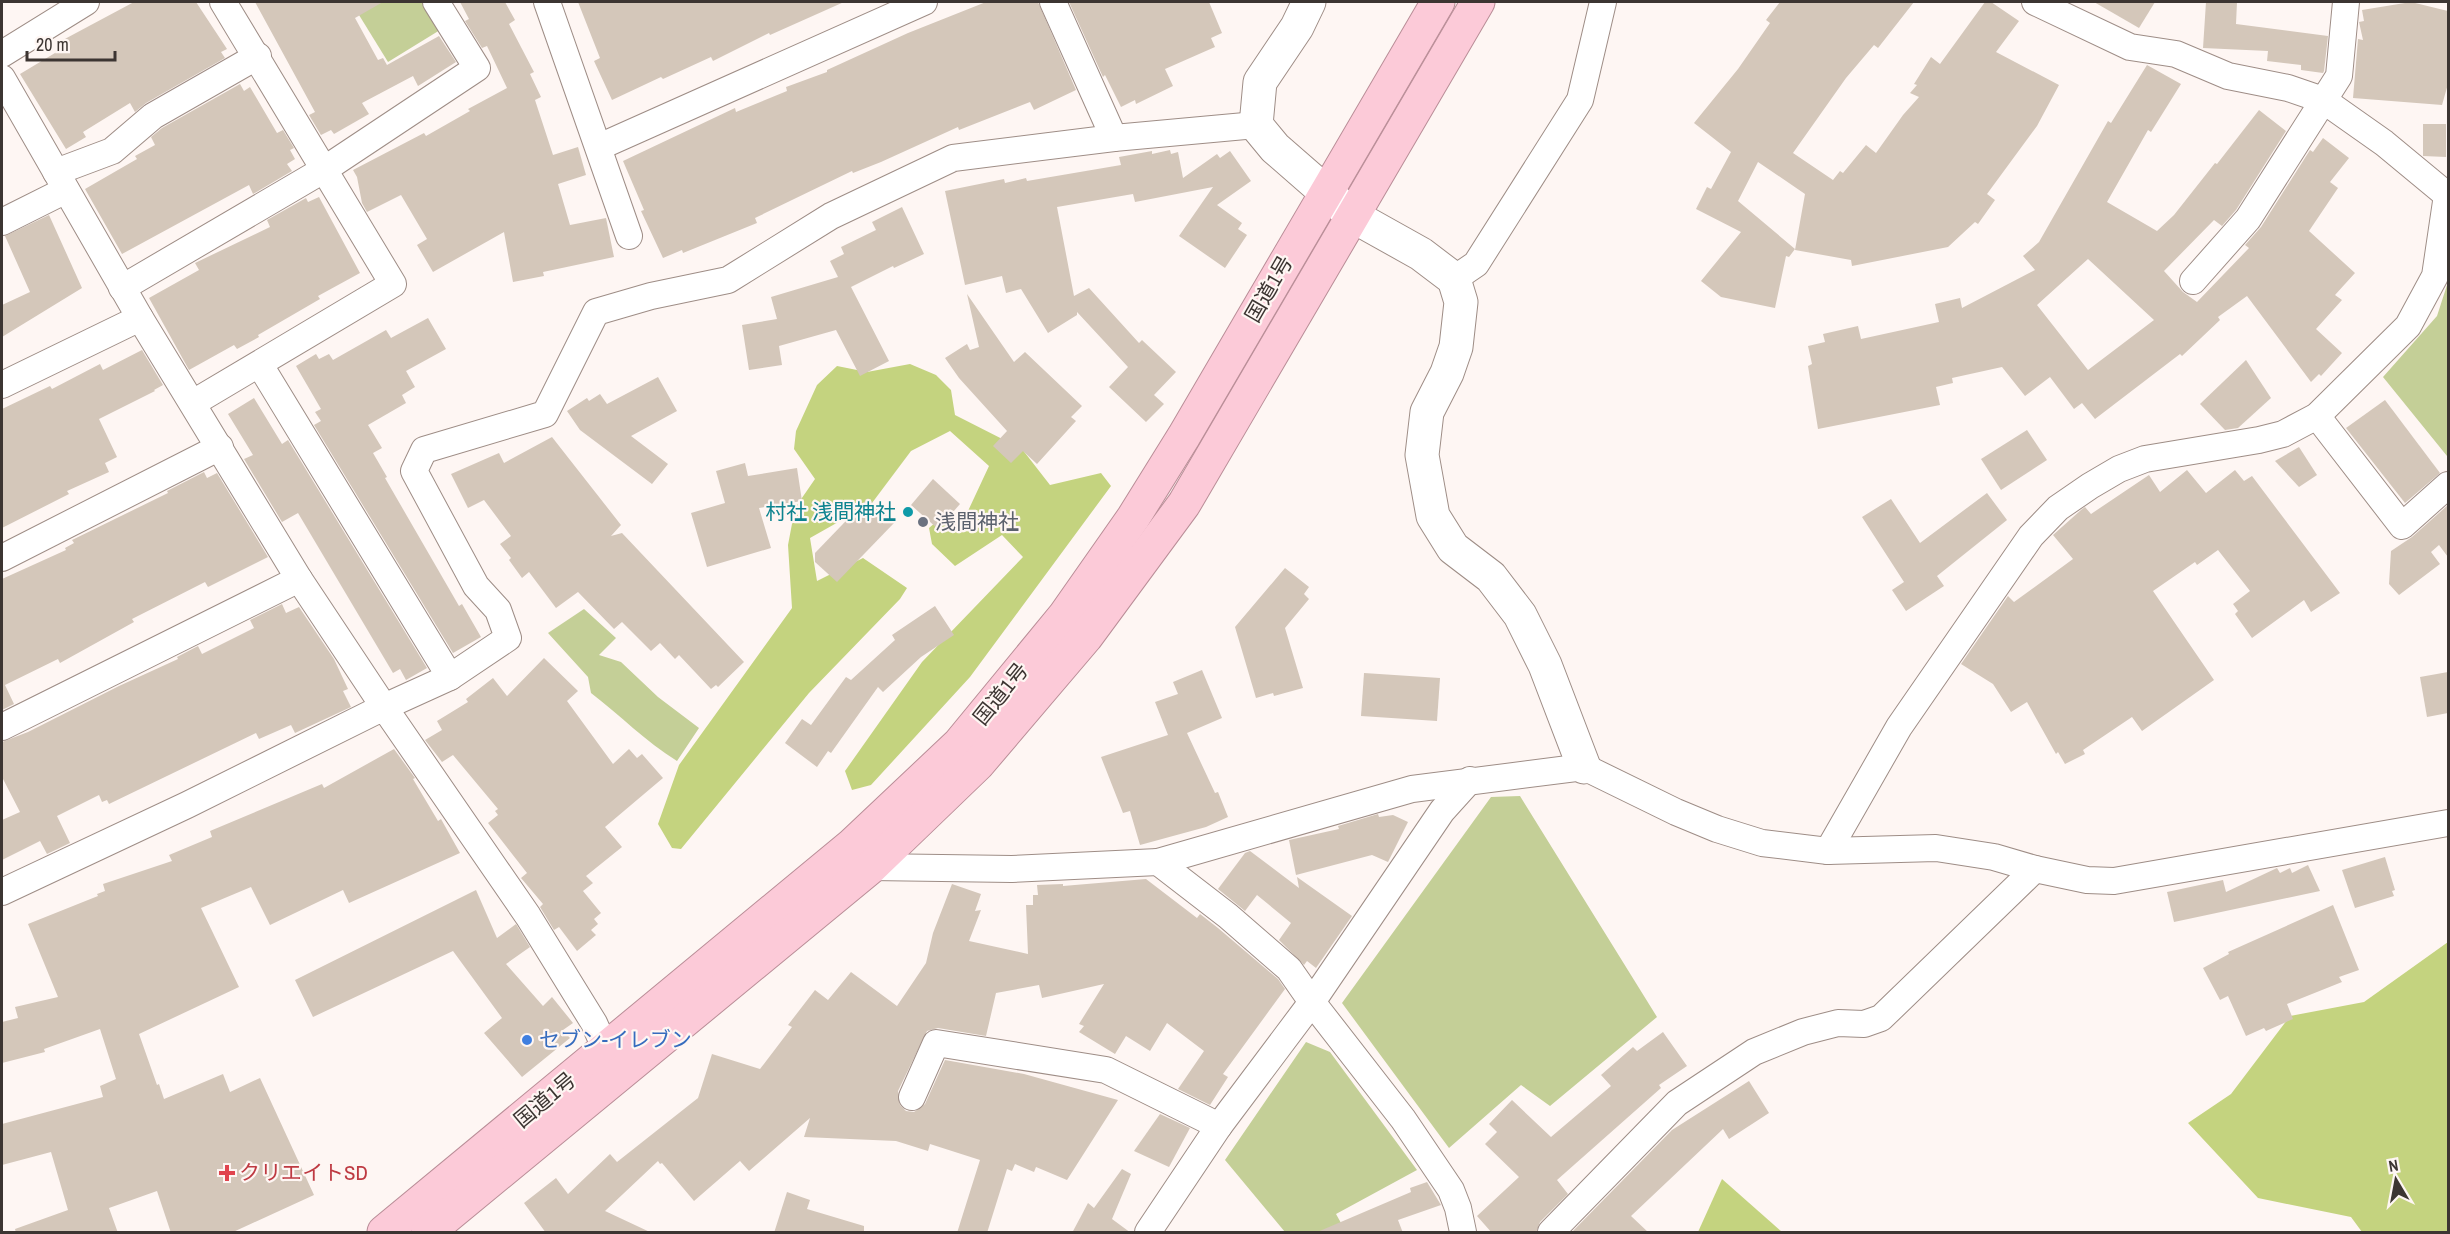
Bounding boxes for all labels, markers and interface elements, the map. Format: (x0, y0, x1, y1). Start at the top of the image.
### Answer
scale bar (27, 24, 116, 62)
text: 20 m (36, 32, 69, 57)
street label: 国道1号 (1238, 250, 1299, 327)
place label: 村社 浅間神社 (765, 497, 896, 526)
marker: 村社 浅間神社 (901, 505, 915, 519)
place label: 浅間神社 (935, 507, 1019, 536)
marker: 浅間神社 (916, 515, 930, 529)
street label: 国道1号 (967, 656, 1035, 731)
place label: セブン-イレブン (539, 1025, 692, 1054)
marker: セブン-イレブン (520, 1033, 534, 1047)
street label: 国道1号 (508, 1065, 582, 1134)
north arrow (2366, 1150, 2426, 1210)
text: N (2387, 1154, 2400, 1177)
place label: クリエイトSD (239, 1158, 368, 1187)
marker: クリエイトSD (220, 1166, 234, 1180)

